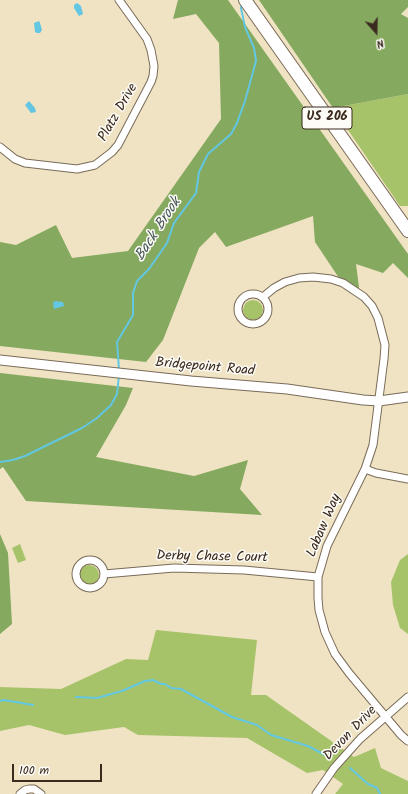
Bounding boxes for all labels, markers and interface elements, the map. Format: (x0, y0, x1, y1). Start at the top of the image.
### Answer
north arrow (356, 12, 396, 52)
text: N (374, 34, 386, 53)
street label: Platz Drive (96, 81, 142, 145)
road number: US 206 (302, 107, 352, 129)
water label: Back Brook (132, 195, 186, 265)
street label: Bridgepoint Road (155, 355, 255, 381)
street label: Labaw Way (304, 492, 346, 560)
street label: Derby Chase Court (156, 549, 268, 567)
street label: Devon Drive (321, 703, 381, 765)
scale bar (14, 756, 104, 782)
text: 100 m (19, 761, 49, 780)

